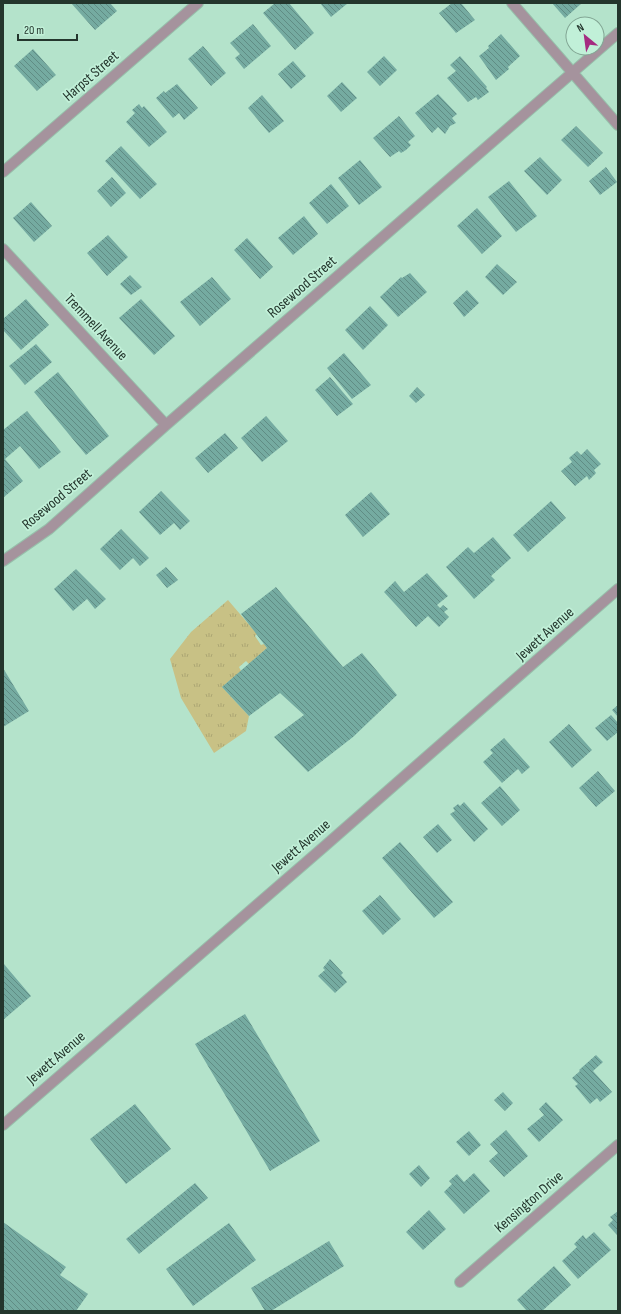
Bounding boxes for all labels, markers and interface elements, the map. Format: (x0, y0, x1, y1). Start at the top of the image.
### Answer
scale bar (18, 16, 77, 42)
north arrow (565, 16, 605, 56)
text: N (575, 21, 586, 35)
text: 20 m (24, 23, 44, 38)
street label: Harpst Street (59, 46, 123, 105)
street label: Rosewood Street (264, 252, 341, 322)
street label: Tremmell Avenue (60, 289, 132, 365)
street label: Rosewood Street (18, 464, 96, 534)
street label: Jewett Avenue (511, 603, 578, 666)
street label: Jewett Avenue (267, 815, 334, 877)
street label: Jewett Avenue (22, 1027, 89, 1089)
street label: Kensington Drive (491, 1167, 567, 1237)

